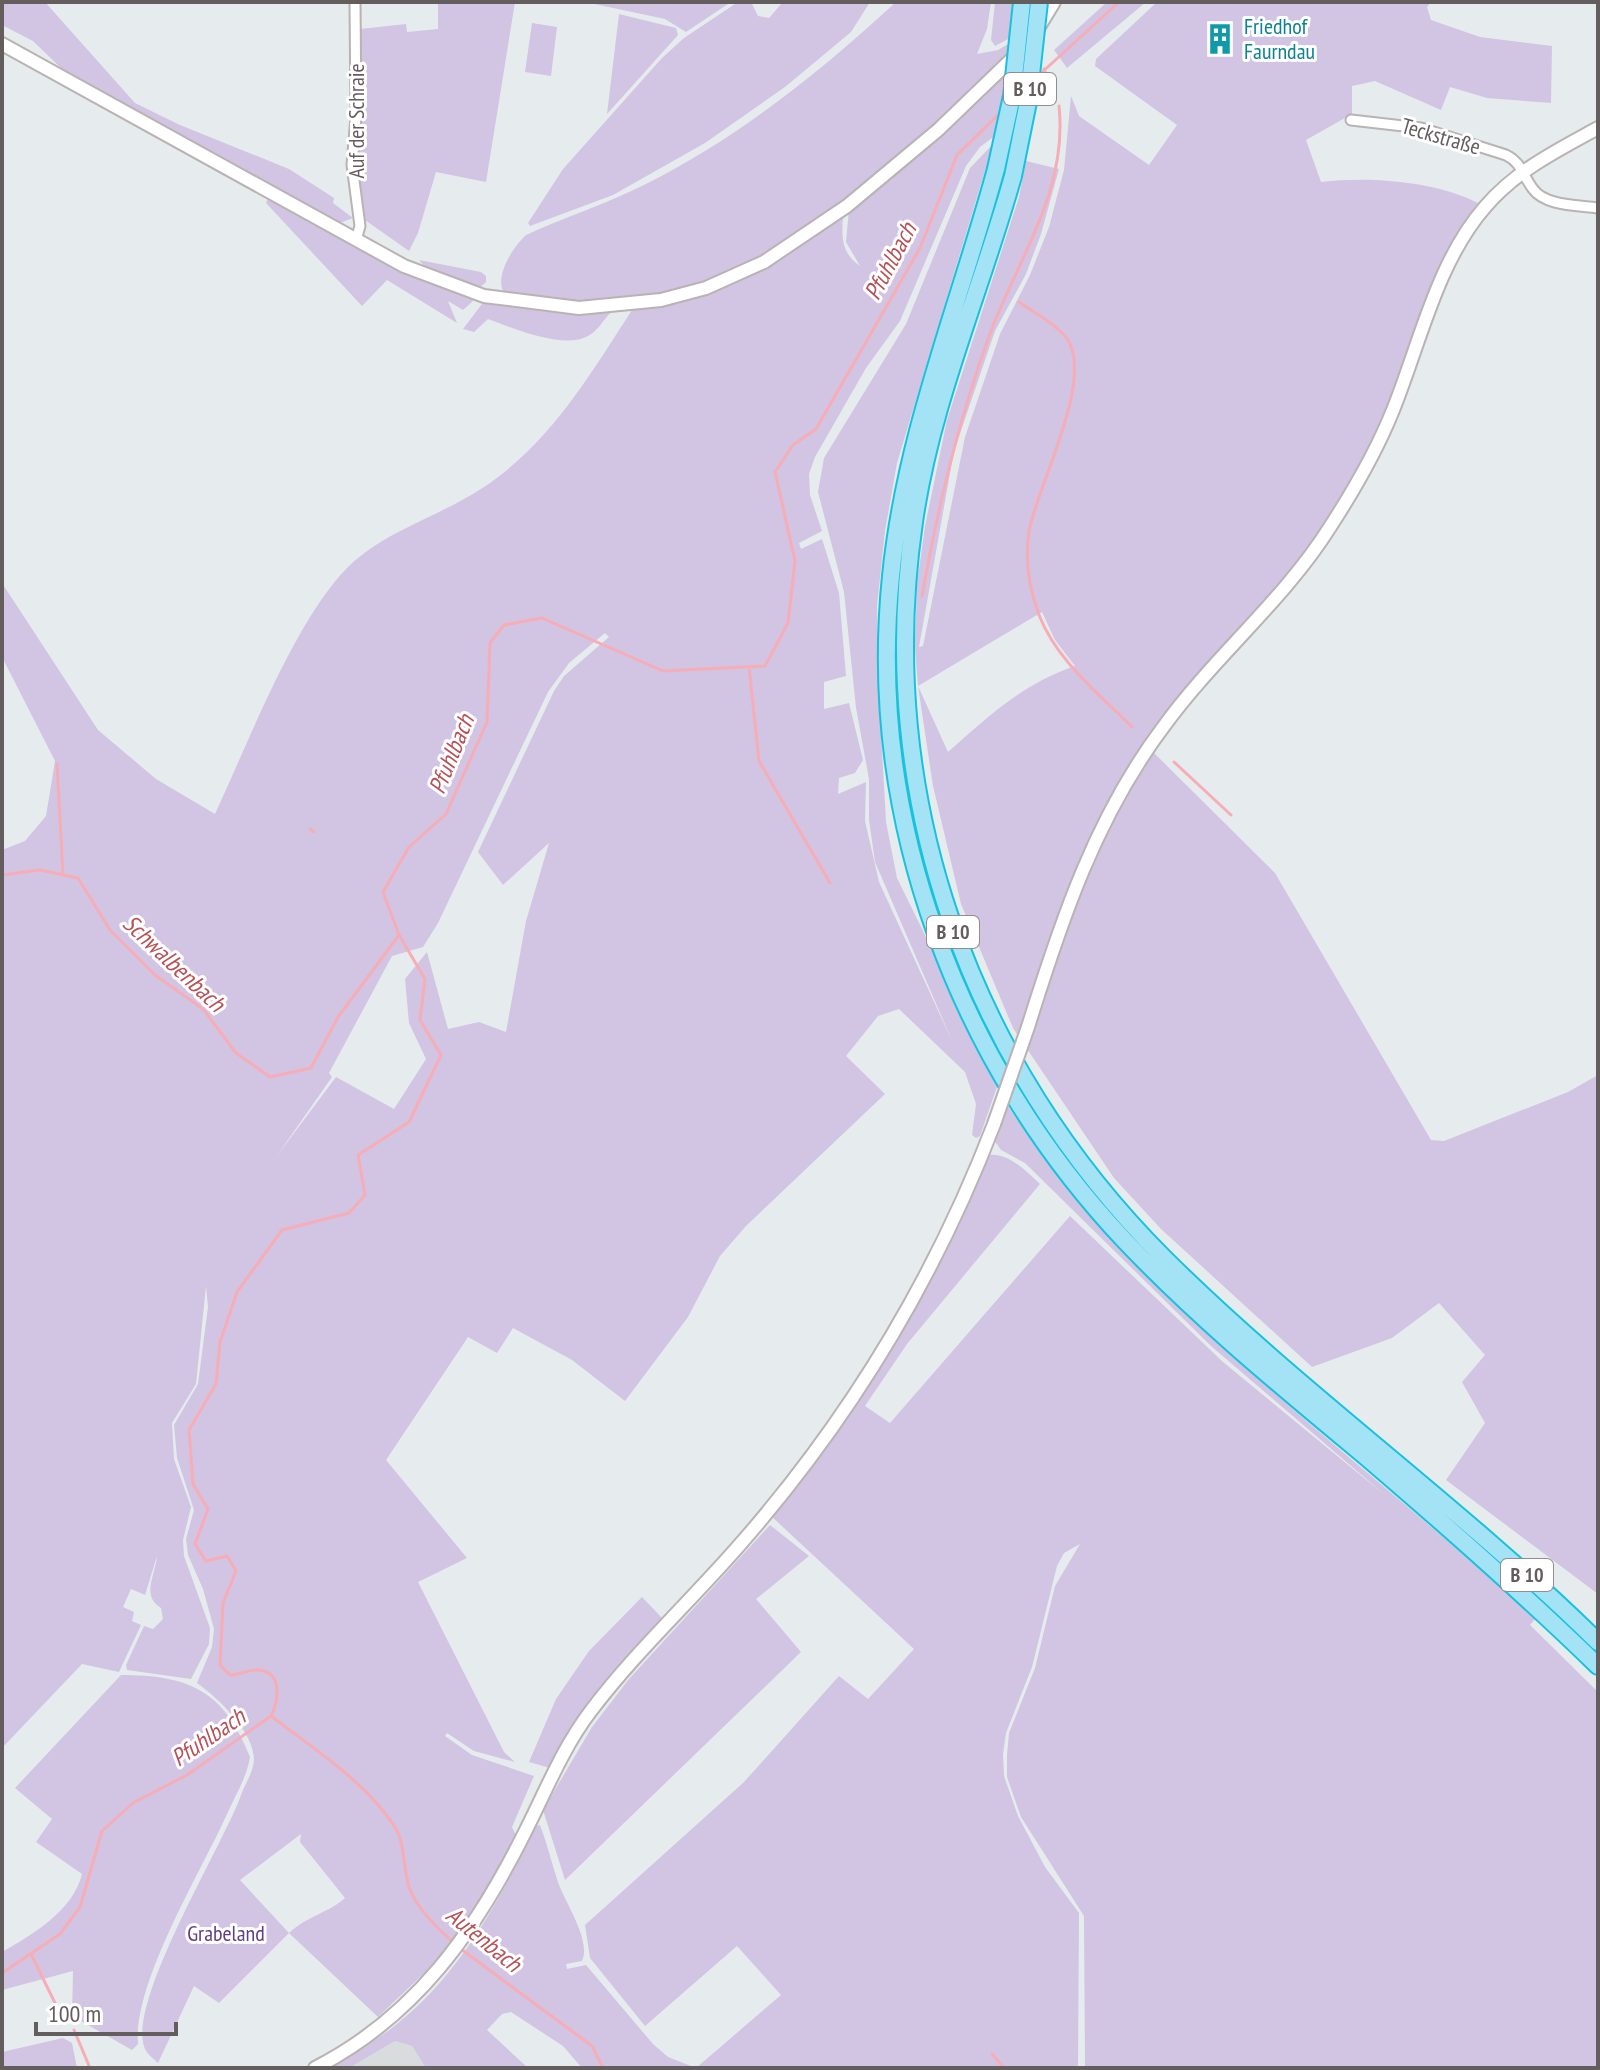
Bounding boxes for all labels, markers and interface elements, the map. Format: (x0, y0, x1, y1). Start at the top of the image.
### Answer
place label: Friedhof Faurndau (1244, 12, 1315, 65)
building icon: Friedhof Faurndau (1203, 22, 1237, 56)
street label: Auf der Schraie (342, 63, 370, 179)
road number: B 10 (1004, 73, 1056, 105)
street label: Teckstraße (1398, 111, 1484, 161)
water label: Pfuhlbach (857, 216, 924, 305)
water label: Pfuhlbach (421, 709, 481, 798)
water label: Schwalbenbach (116, 908, 233, 1019)
road number: B 10 (927, 916, 979, 948)
road number: B 10 (1501, 1559, 1553, 1591)
water label: Pfuhlbach (165, 1700, 252, 1773)
water label: Autenbach (440, 1899, 529, 1980)
park label: Grabeland (187, 1919, 265, 1947)
scale bar (36, 1986, 176, 2036)
text: 100 m (48, 1998, 101, 2029)

